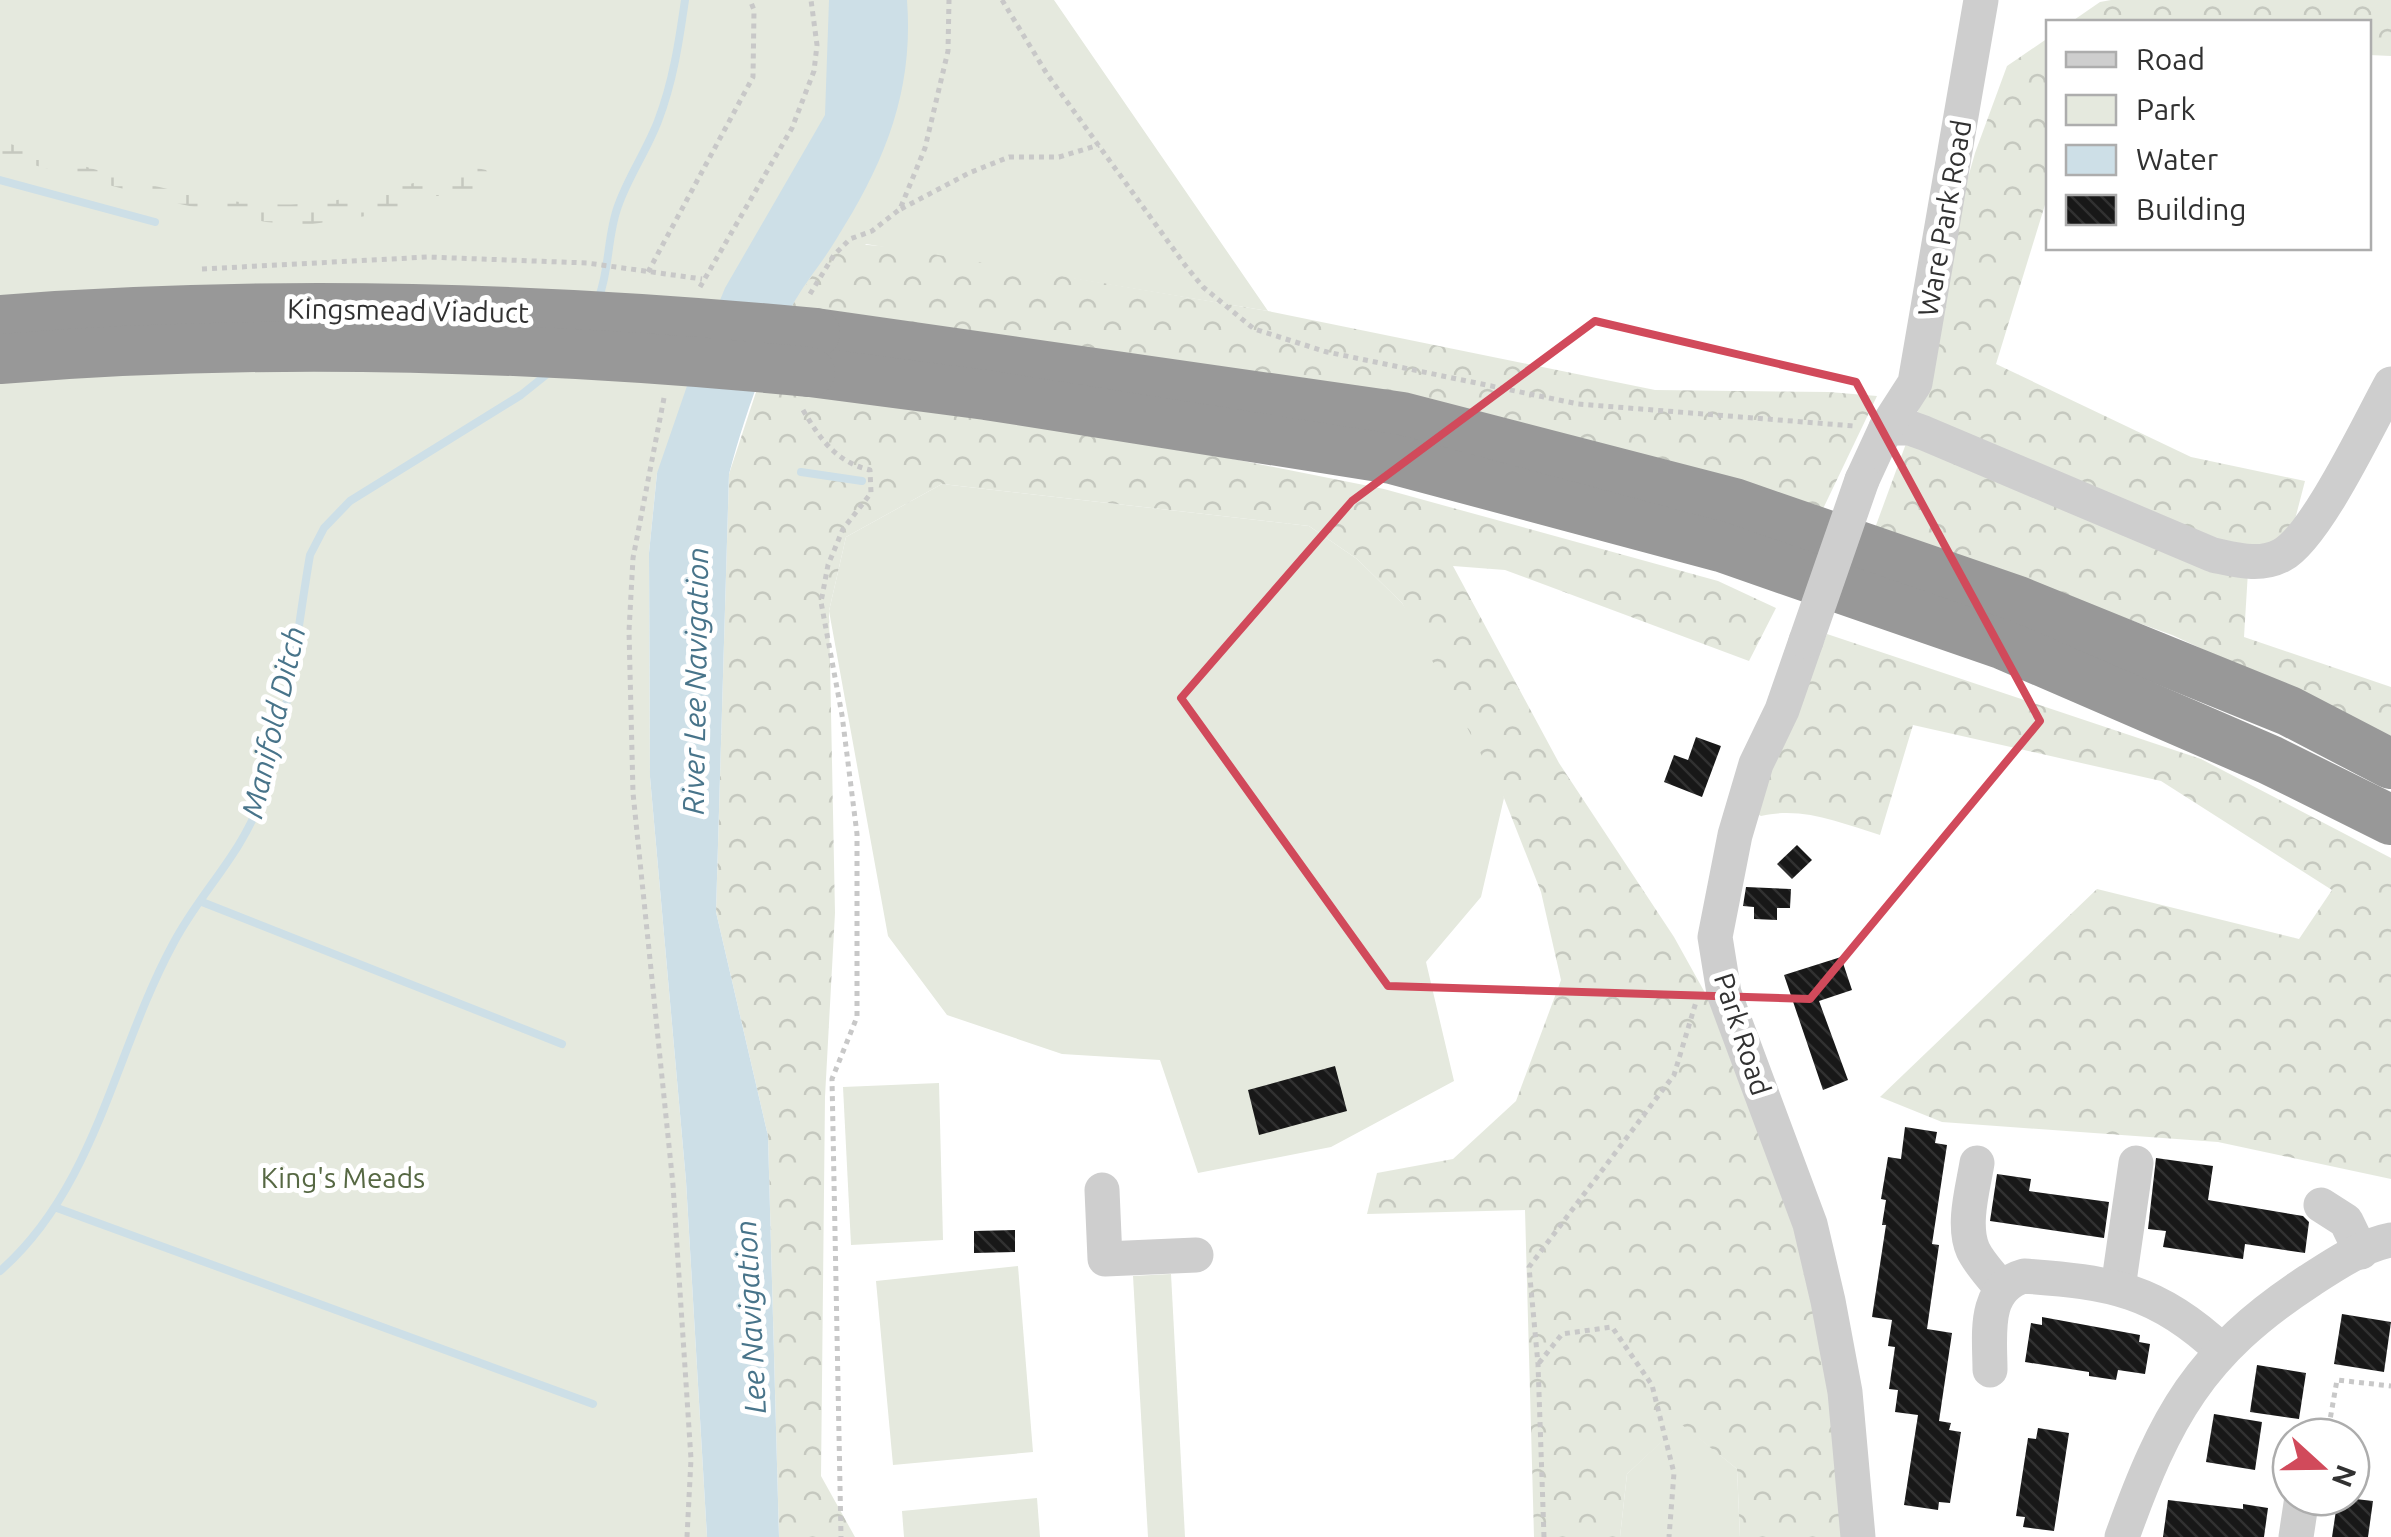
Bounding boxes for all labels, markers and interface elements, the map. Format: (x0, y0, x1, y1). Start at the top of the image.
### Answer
legend (2046, 20, 2371, 250)
text: Road (2136, 42, 2205, 76)
text: Park (2136, 92, 2196, 126)
street label: Ware Park Road (1911, 117, 1977, 319)
text: Water (2136, 142, 2219, 176)
text: Building (2136, 192, 2247, 226)
street label: Kingsmead Viaduct (287, 292, 529, 328)
water label: River Lee Navigation (676, 547, 714, 815)
water label: Manifold Ditch (234, 623, 312, 821)
street label: Park Road (1709, 969, 1777, 1099)
park label: King's Meads (261, 1162, 425, 1193)
water label: Lee Navigation (728, 1219, 772, 1415)
north arrow (2271, 1417, 2371, 1517)
text: N (2327, 1461, 2363, 1491)

